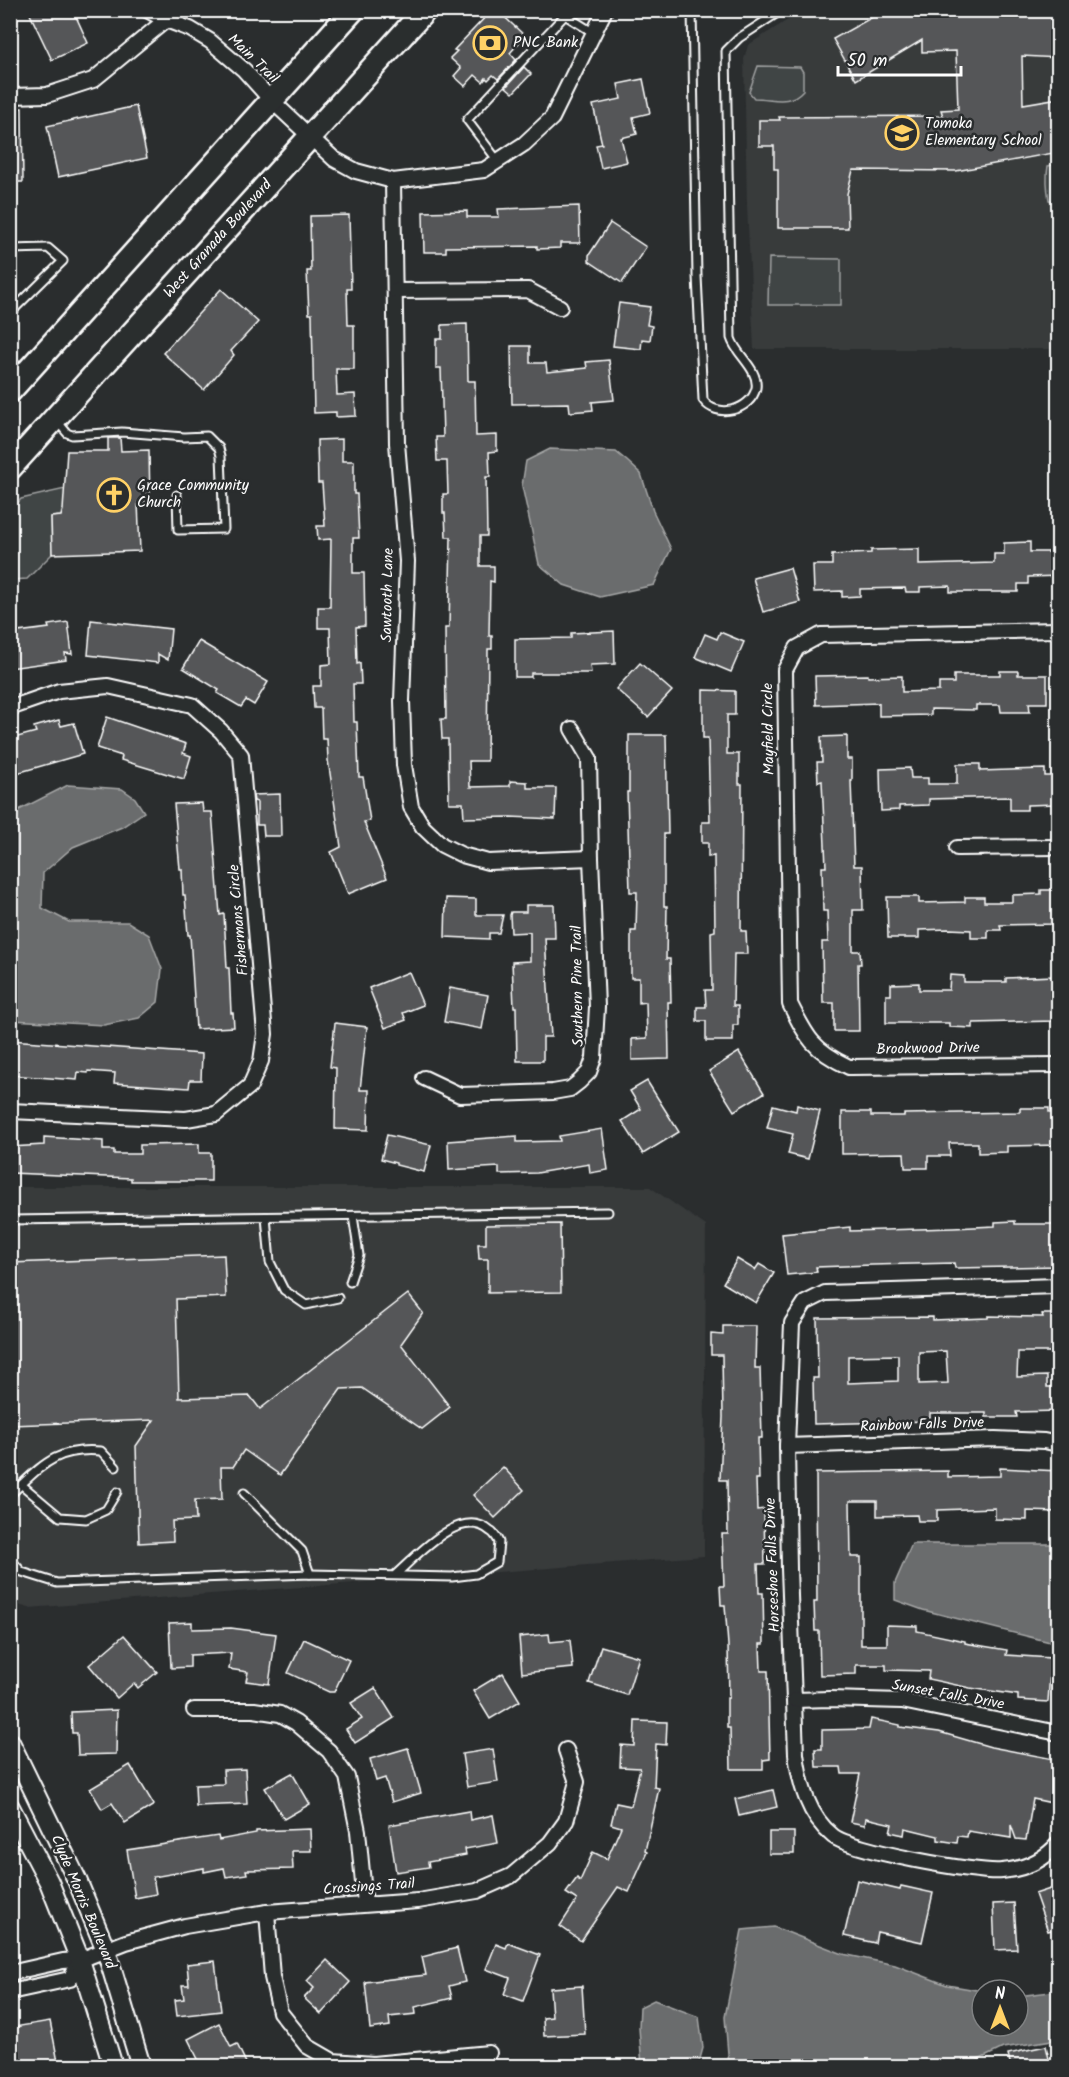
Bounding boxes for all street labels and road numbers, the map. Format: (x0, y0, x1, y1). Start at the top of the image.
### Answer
street label: Main Trail (222, 28, 284, 90)
street label: West Granada Boulevard (158, 174, 279, 304)
street label: Sawtooth Lane (375, 547, 401, 642)
street label: Mayfield Circle (756, 682, 782, 775)
street label: Fishermans Circle (222, 863, 256, 977)
street label: Southern Pine Trail (565, 925, 591, 1047)
street label: Brookwood Drive (876, 1036, 980, 1062)
street label: Rainbow Falls Drive (860, 1411, 985, 1439)
street label: Horseshoe Falls Drive (759, 1497, 787, 1633)
street label: Sunset Falls Drive (890, 1673, 1006, 1717)
street label: Clyde Morris Boulevard (44, 1831, 122, 1974)
street label: Crossings Trail (322, 1872, 416, 1902)

